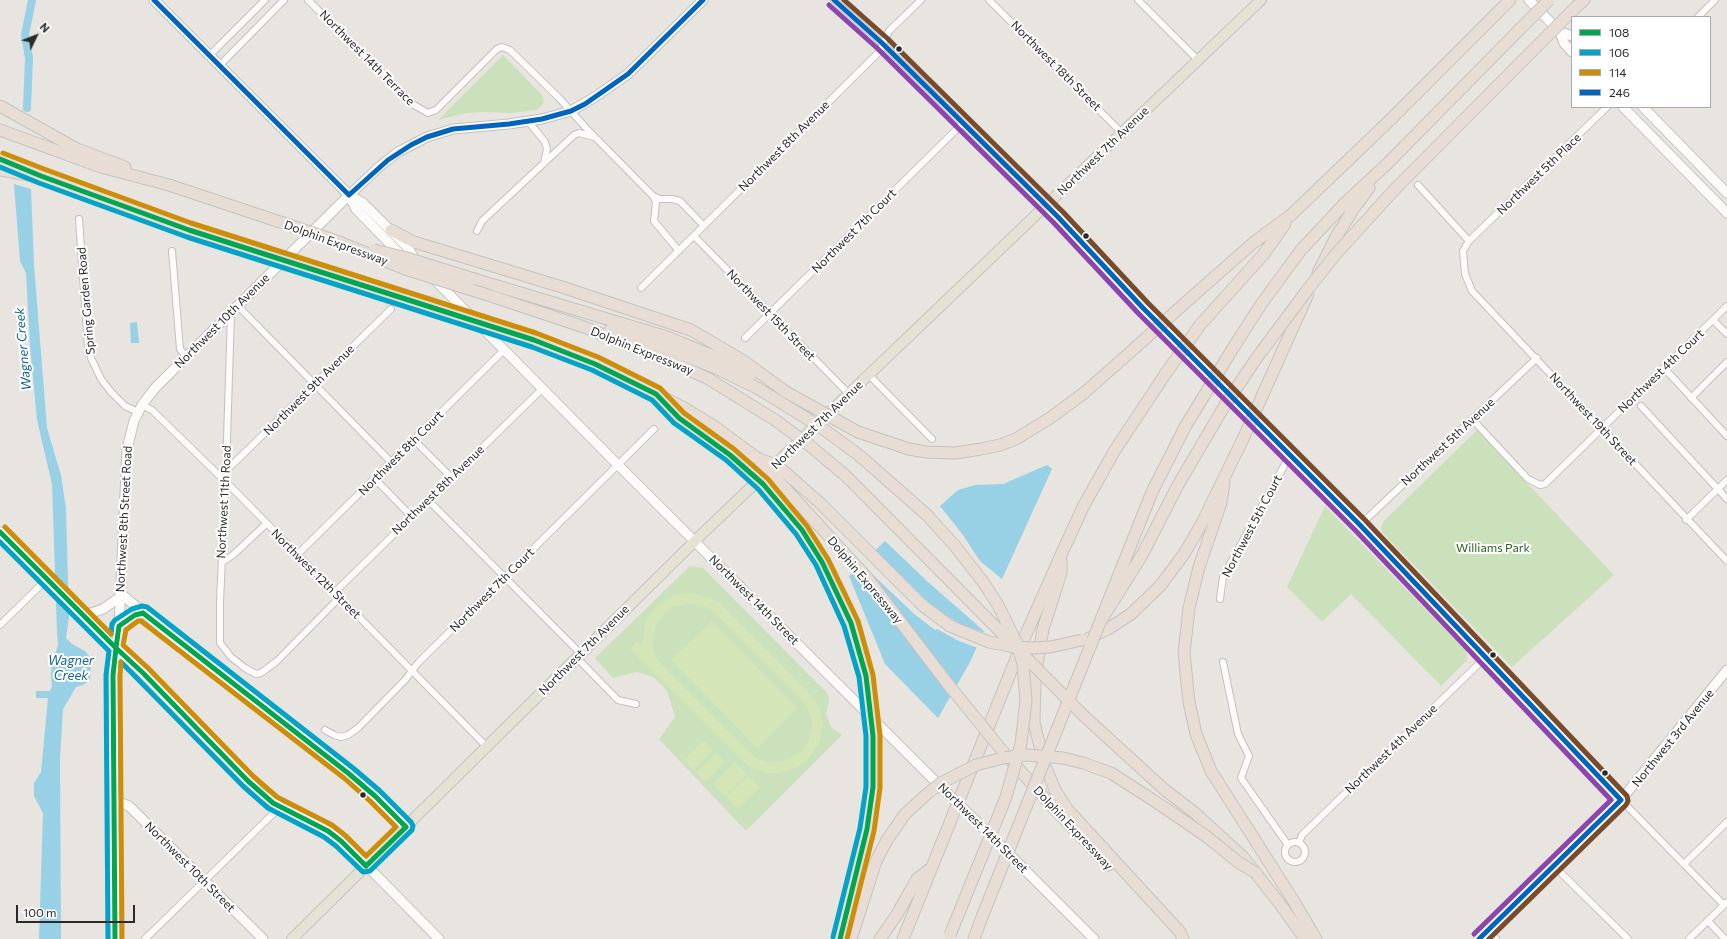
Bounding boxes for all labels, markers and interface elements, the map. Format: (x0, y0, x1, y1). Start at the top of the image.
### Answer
street label: Northwest 14th Terrace (316, 7, 418, 109)
north arrow (16, 16, 56, 56)
legend (1571, 16, 1711, 108)
street label: Northwest 18th Street (1008, 18, 1104, 114)
text: N (38, 20, 53, 35)
text: 108 (1609, 25, 1629, 39)
unlabelled marker (894, 44, 904, 54)
text: 106 (1609, 45, 1629, 59)
text: 114 (1609, 65, 1626, 79)
text: 246 (1609, 85, 1630, 99)
street label: Northwest 8th Avenue (736, 98, 832, 194)
street label: Northwest 7th Avenue (1054, 104, 1152, 198)
street label: Northwest 5th Place (1494, 130, 1584, 218)
street label: Northwest 7th Court (809, 186, 899, 276)
street label: Dolphin Expressway (282, 218, 390, 268)
unlabelled marker (1081, 231, 1091, 241)
street label: Spring Garden Road (74, 247, 98, 355)
street label: Northwest 15th Street (724, 266, 818, 364)
street label: Northwest 10th Avenue (172, 271, 272, 371)
water label: Wagner Creek (12, 307, 34, 391)
street label: Dolphin Expressway (589, 324, 695, 378)
street label: Northwest 4th Court (1615, 326, 1707, 416)
street label: Northwest 9th Avenue (261, 342, 357, 438)
street label: Northwest 19th Street (1546, 370, 1640, 468)
street label: Northwest 7th Avenue (768, 378, 866, 472)
street label: Northwest 5th Avenue (1398, 395, 1498, 489)
street label: Northwest 8th Court (356, 408, 446, 498)
street label: Northwest 8th Avenue (389, 442, 487, 538)
street label: Northwest 8th Street Road (113, 445, 135, 593)
street label: Northwest 11th Road (214, 445, 234, 559)
street label: Northwest 5th Court (1219, 472, 1285, 580)
street label: Northwest 12th Street (268, 526, 364, 622)
street label: Dolphin Expressway (824, 533, 906, 627)
park label: Williams Park (1456, 541, 1530, 555)
street label: Northwest 7th Court (447, 545, 537, 635)
street label: Northwest 14th Street (706, 552, 802, 648)
street label: Northwest 7th Avenue (536, 602, 632, 698)
unlabelled marker (1488, 650, 1498, 660)
water label: Wagner Creek (48, 653, 94, 684)
street label: Northwest 3rd Avenue (1629, 686, 1717, 790)
street label: Northwest 4th Avenue (1342, 701, 1440, 797)
unlabelled marker (1600, 768, 1610, 778)
street label: Northwest 14th Street (935, 780, 1031, 876)
street label: Dolphin Expressway (1030, 783, 1116, 873)
unlabelled marker (358, 790, 368, 800)
street label: Northwest 10th Street (142, 819, 238, 915)
scale bar (18, 897, 137, 923)
text: 100 m (23, 905, 57, 919)

